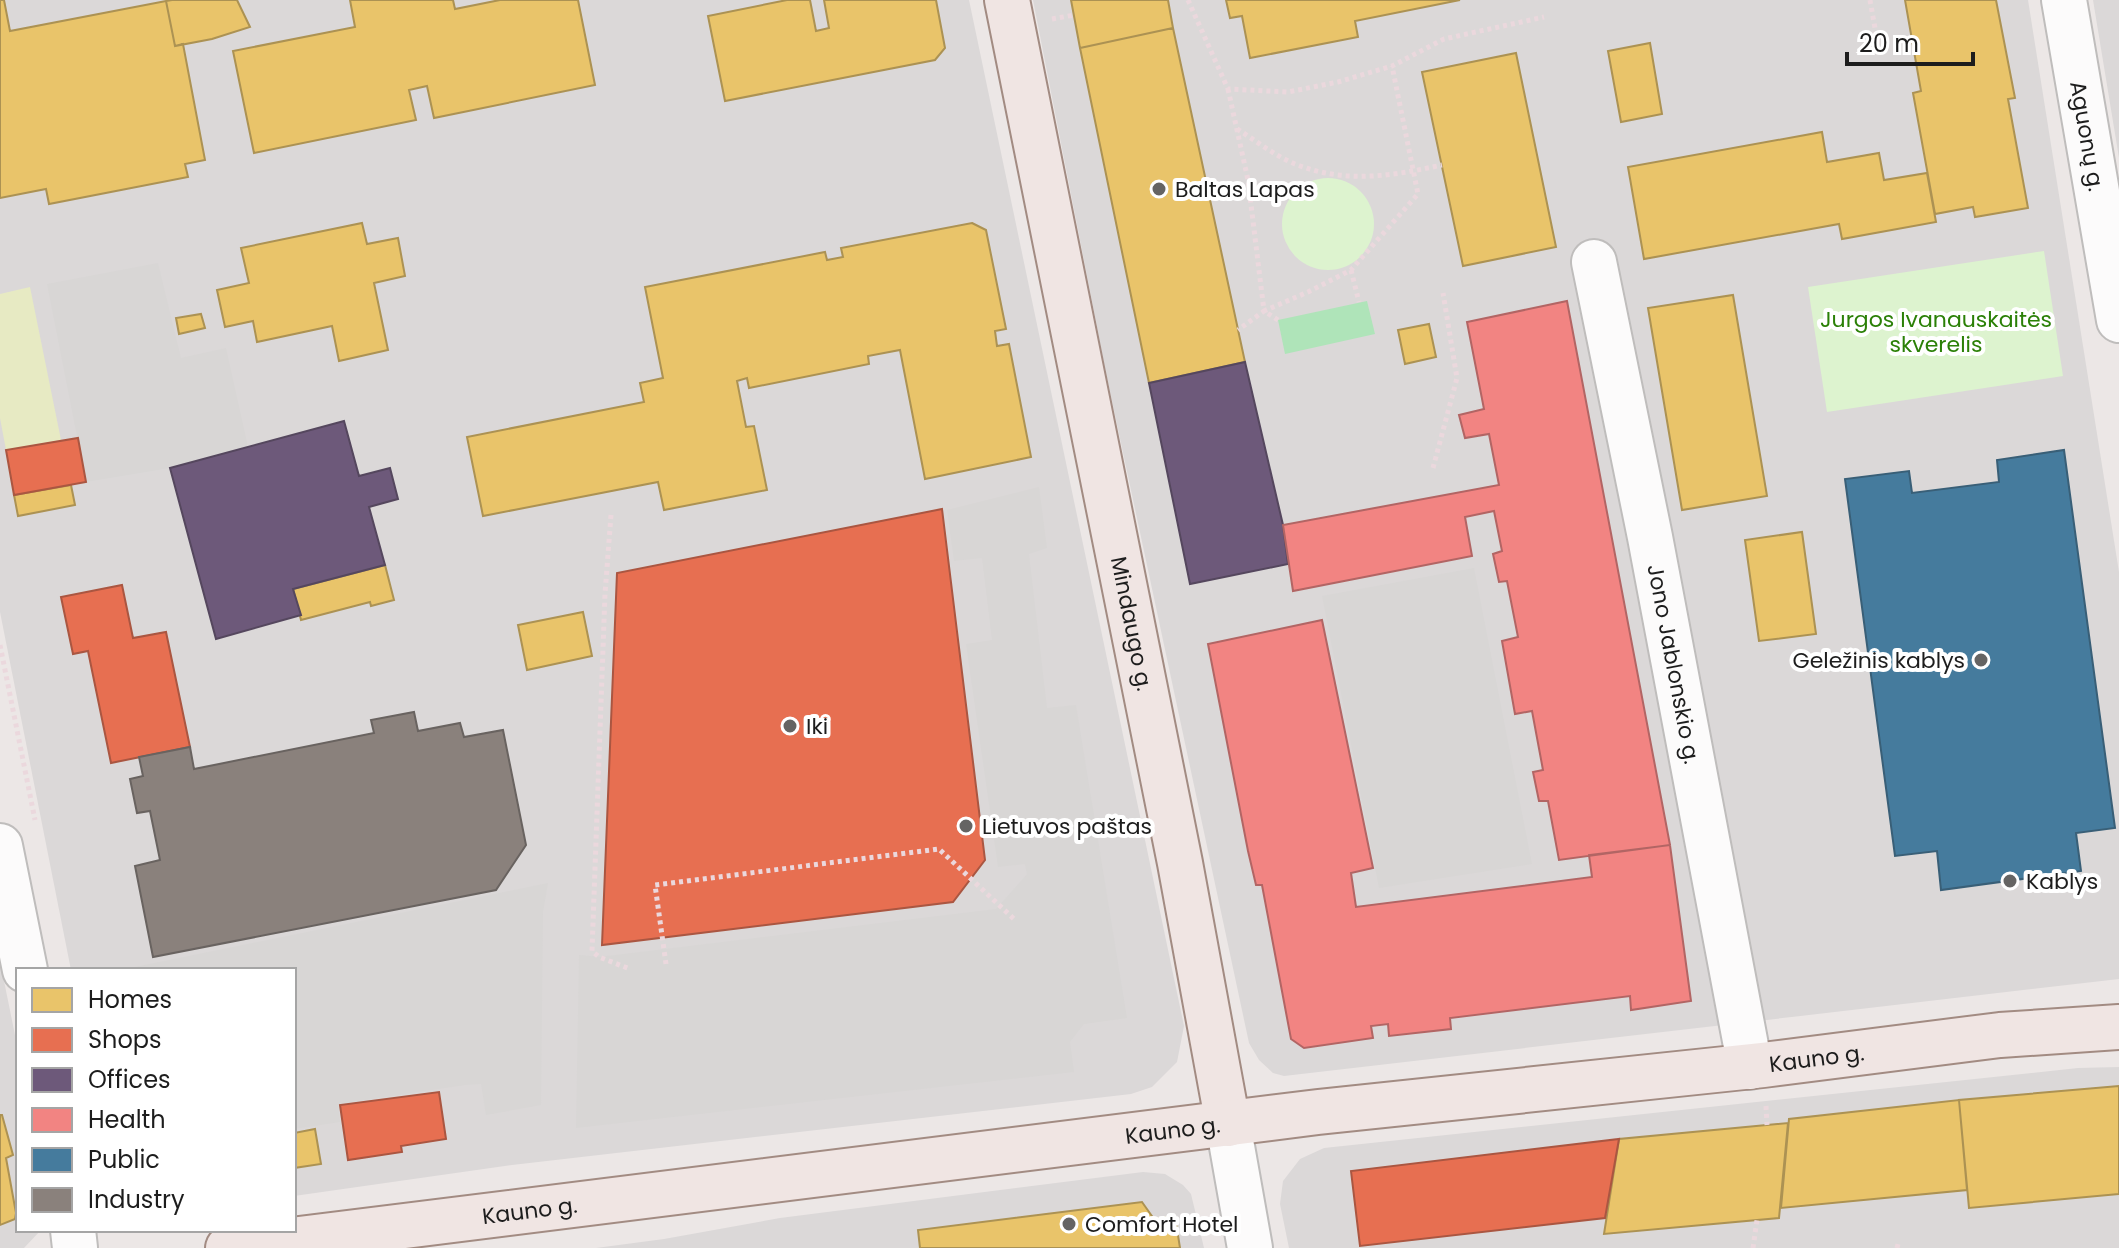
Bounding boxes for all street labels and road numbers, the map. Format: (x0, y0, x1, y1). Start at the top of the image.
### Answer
street label: Aguonų g. (2062, 79, 2112, 194)
street label: Mindaugo g. (1103, 554, 1160, 694)
street label: Jono Jablonskio g. (1639, 562, 1708, 767)
street label: Kauno g. (1767, 1037, 1866, 1080)
street label: Kauno g. (1123, 1109, 1222, 1152)
street label: Kauno g. (480, 1190, 579, 1232)

